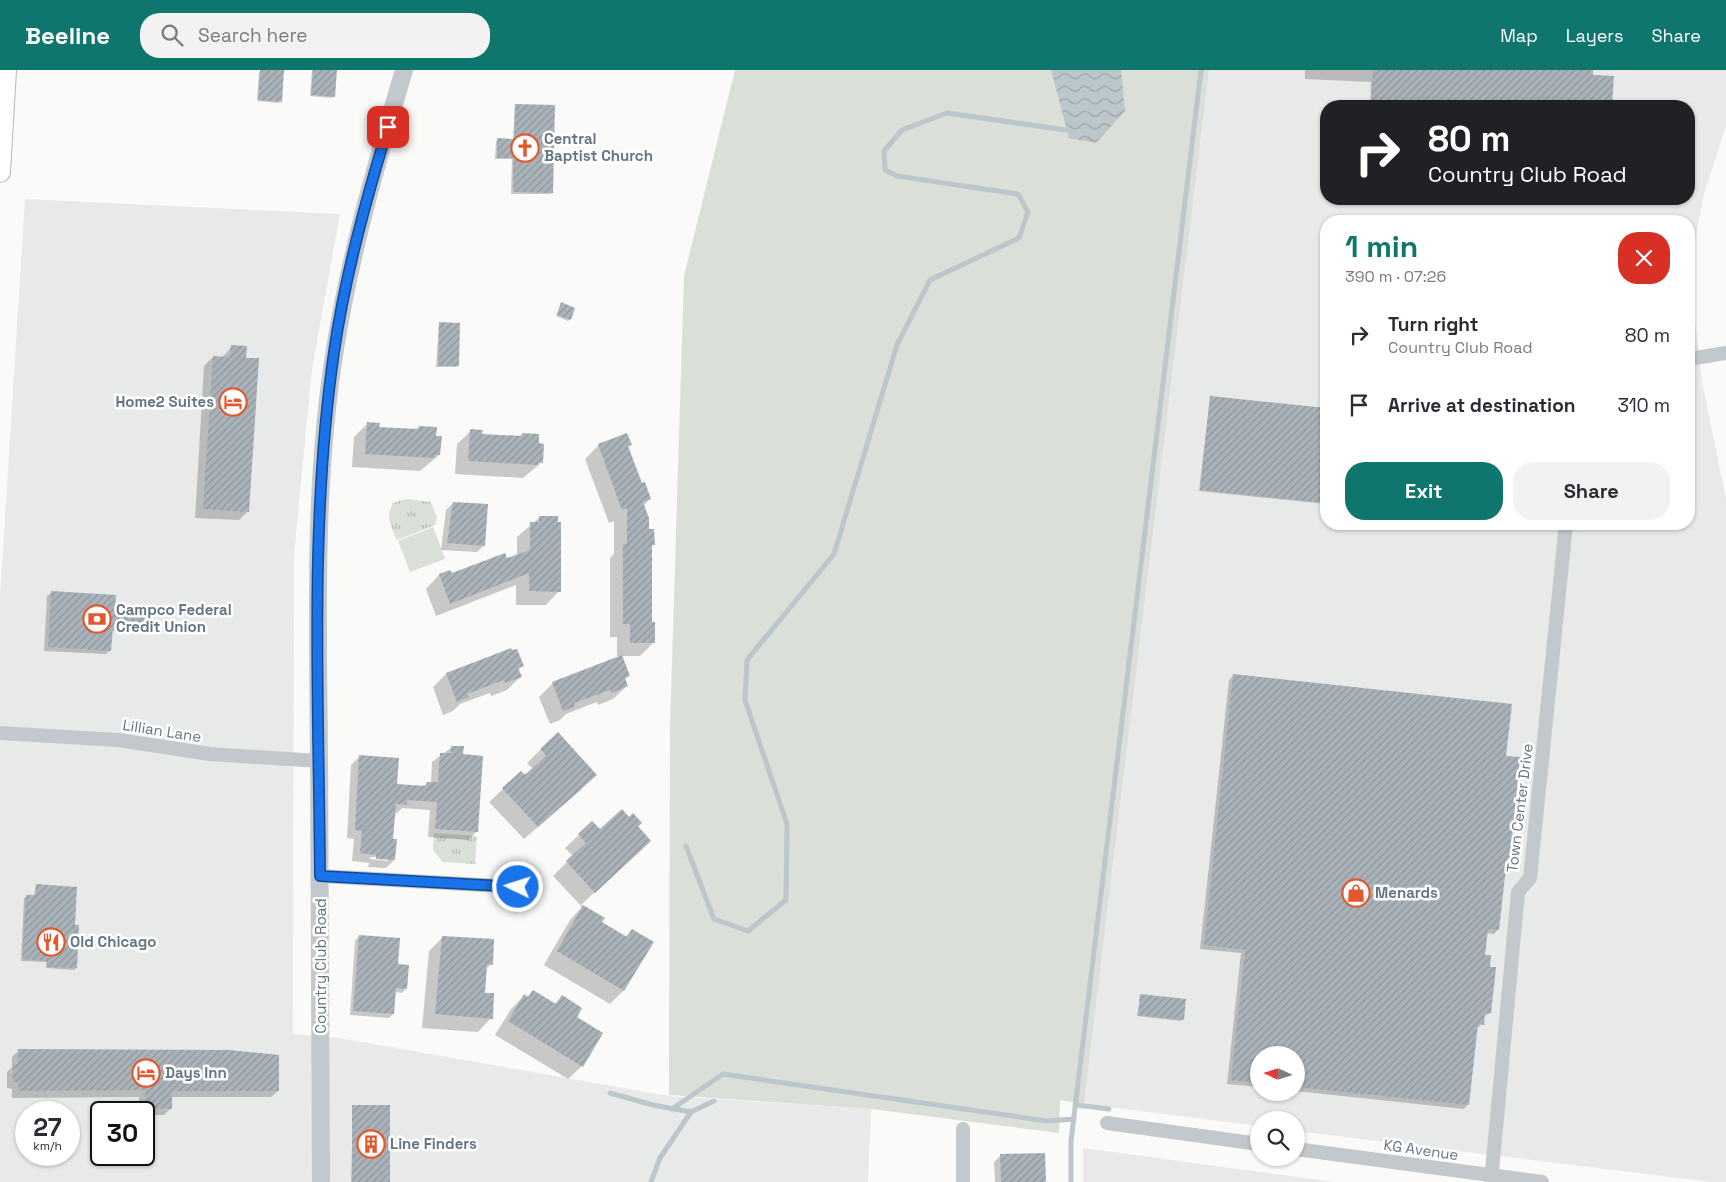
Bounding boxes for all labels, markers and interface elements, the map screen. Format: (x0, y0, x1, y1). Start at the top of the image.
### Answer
search box (140, 13, 490, 58)
text: Beeline (25, 20, 110, 51)
icon: search (158, 21, 186, 49)
text: Search here (198, 23, 308, 48)
text: Map (1500, 24, 1538, 47)
text: Layers (1566, 24, 1623, 47)
text: Share (1651, 24, 1701, 47)
pin (367, 106, 409, 148)
icon: arrive (374, 113, 402, 141)
text: 80 m (1428, 117, 1510, 161)
icon: right (1345, 120, 1410, 185)
place label: Central Baptist Church (544, 129, 653, 165)
church icon: Central Baptist Church (510, 133, 540, 163)
text: Country Club Road (1428, 160, 1627, 188)
text: 1 min (1345, 227, 1418, 266)
button: close (1618, 232, 1670, 284)
text: 390 m · 07:26 (1345, 266, 1446, 287)
text: Turn right (1388, 312, 1478, 337)
icon: right (1345, 321, 1373, 349)
text: 80 m (1625, 323, 1670, 348)
text: Country Club Road (1388, 337, 1533, 358)
hotel icon: Home2 Suites (218, 387, 248, 417)
icon: arrive (1345, 391, 1373, 419)
place label: Home2 Suites (115, 392, 214, 411)
text: Arrive at destination (1388, 393, 1576, 418)
text: 310 m (1617, 393, 1670, 418)
button: Exit (1345, 462, 1503, 520)
button: Share (1513, 462, 1670, 520)
place label: Campco Federal Credit Union (116, 600, 232, 636)
bank icon: Campco Federal Credit Union (82, 604, 112, 634)
street label: Lillian Lane (121, 715, 203, 746)
street label: Town Center Drive (1502, 742, 1537, 874)
position arrow (491, 860, 543, 912)
shop icon: Menards (1341, 878, 1371, 908)
place label: Menards (1375, 883, 1438, 902)
street label: Country Club Road (311, 898, 330, 1034)
restaurant icon: Old Chicago (36, 927, 66, 957)
place label: Old Chicago (70, 932, 156, 951)
north arrow (1250, 1046, 1305, 1101)
map controls (1250, 1046, 1305, 1166)
hotel icon: Days Inn (131, 1058, 161, 1088)
place label: Days Inn (165, 1063, 227, 1082)
speed limit sign: 30 (90, 1101, 155, 1166)
text: 27 (33, 1111, 62, 1143)
button: search (1250, 1111, 1305, 1166)
building icon: Line Finders (356, 1129, 386, 1159)
place label: Line Finders (390, 1134, 477, 1153)
street label: KG Avenue (1382, 1135, 1460, 1164)
text: km/h (33, 1138, 62, 1154)

